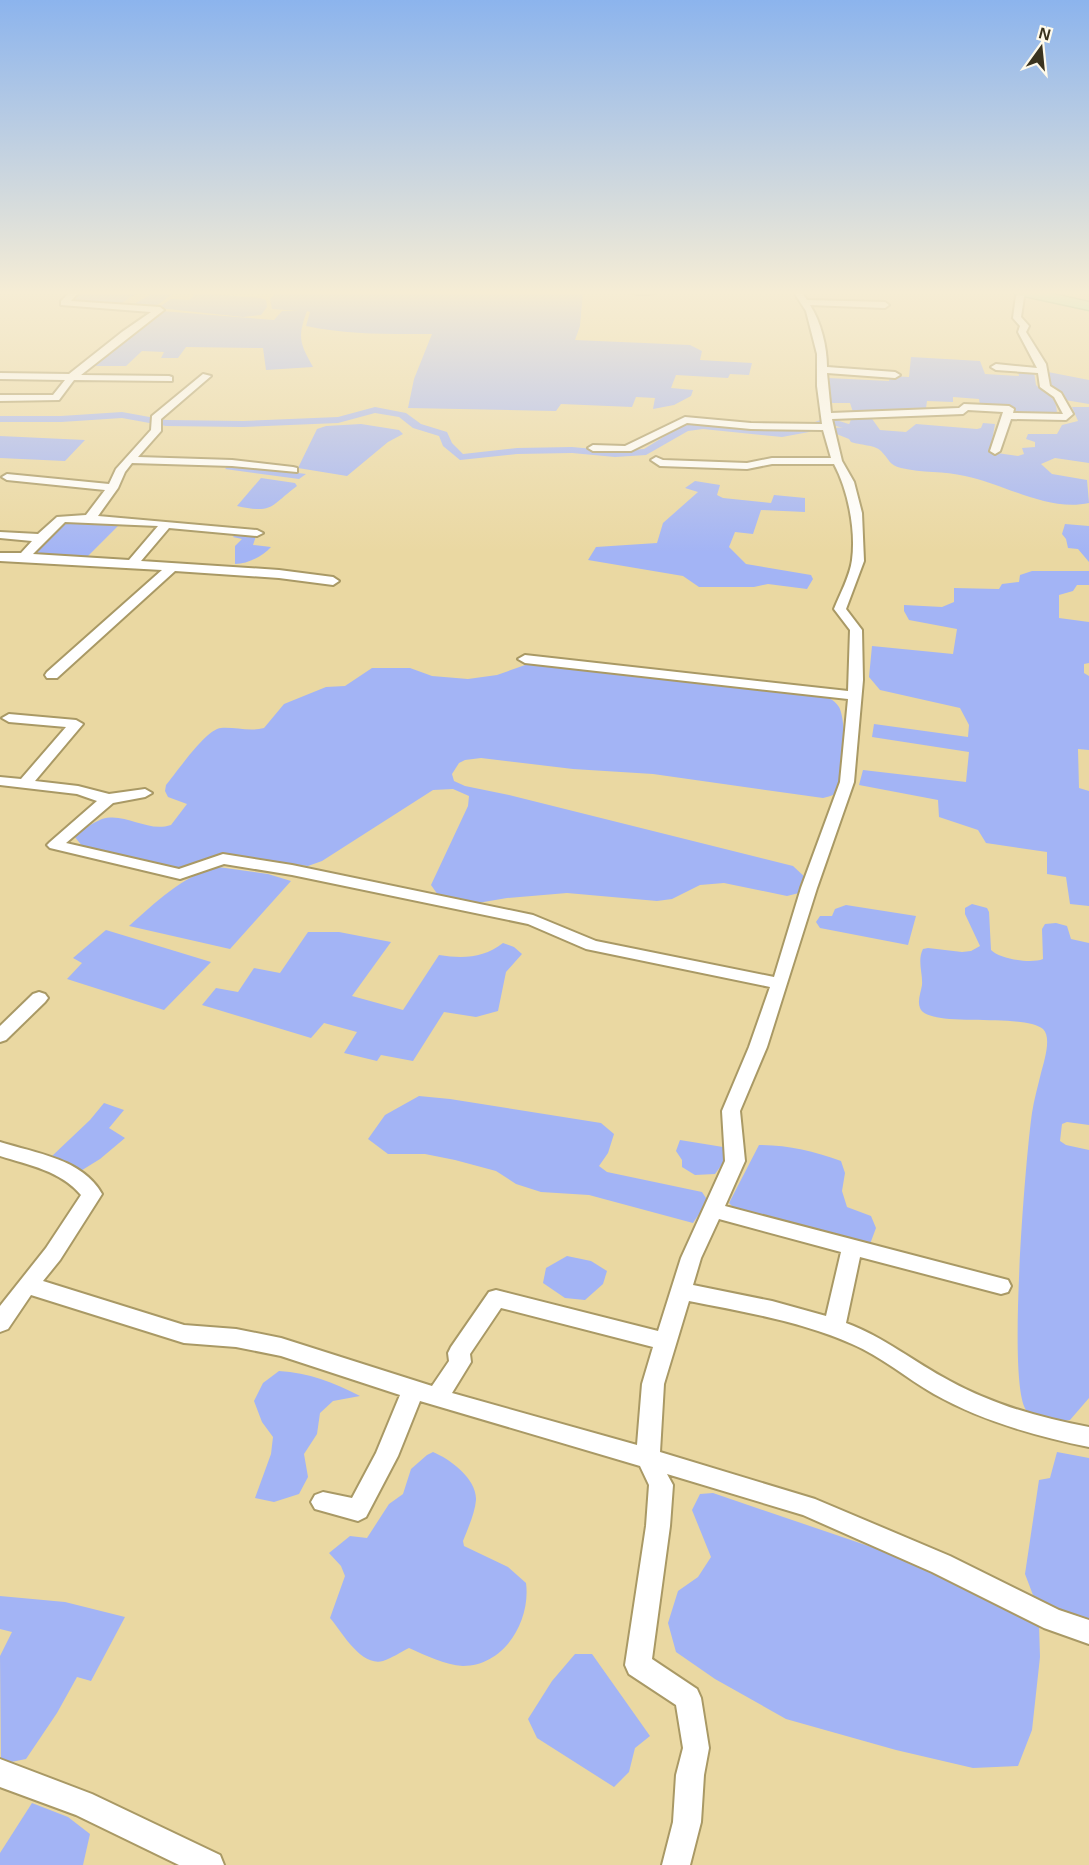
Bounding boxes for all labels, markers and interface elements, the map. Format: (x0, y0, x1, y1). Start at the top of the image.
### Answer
north arrow (1011, 18, 1071, 78)
text: N (1037, 24, 1053, 44)

